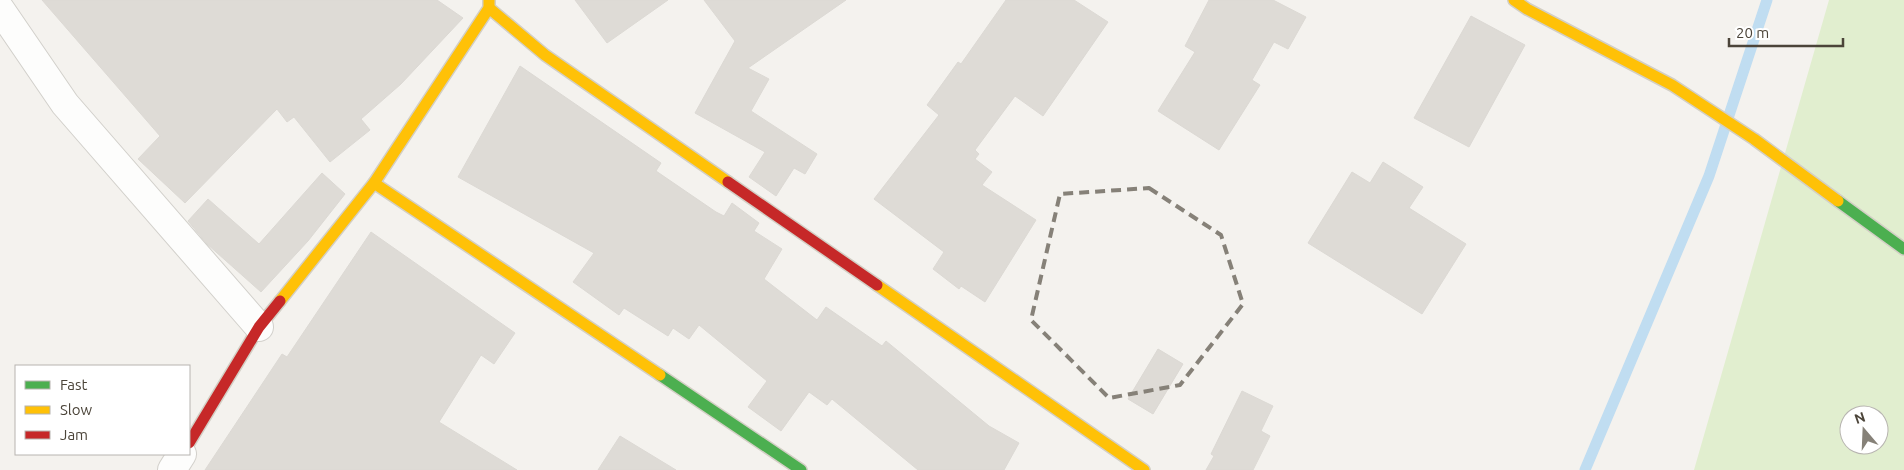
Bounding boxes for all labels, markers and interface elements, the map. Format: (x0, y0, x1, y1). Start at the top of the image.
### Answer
scale bar (1729, 15, 1843, 47)
text: 20 m (1736, 24, 1769, 41)
legend (15, 365, 190, 455)
text: Fast (60, 376, 88, 393)
text: Slow (60, 401, 93, 418)
north arrow (1839, 405, 1889, 455)
text: N (1852, 408, 1867, 427)
text: Jam (60, 426, 88, 443)

